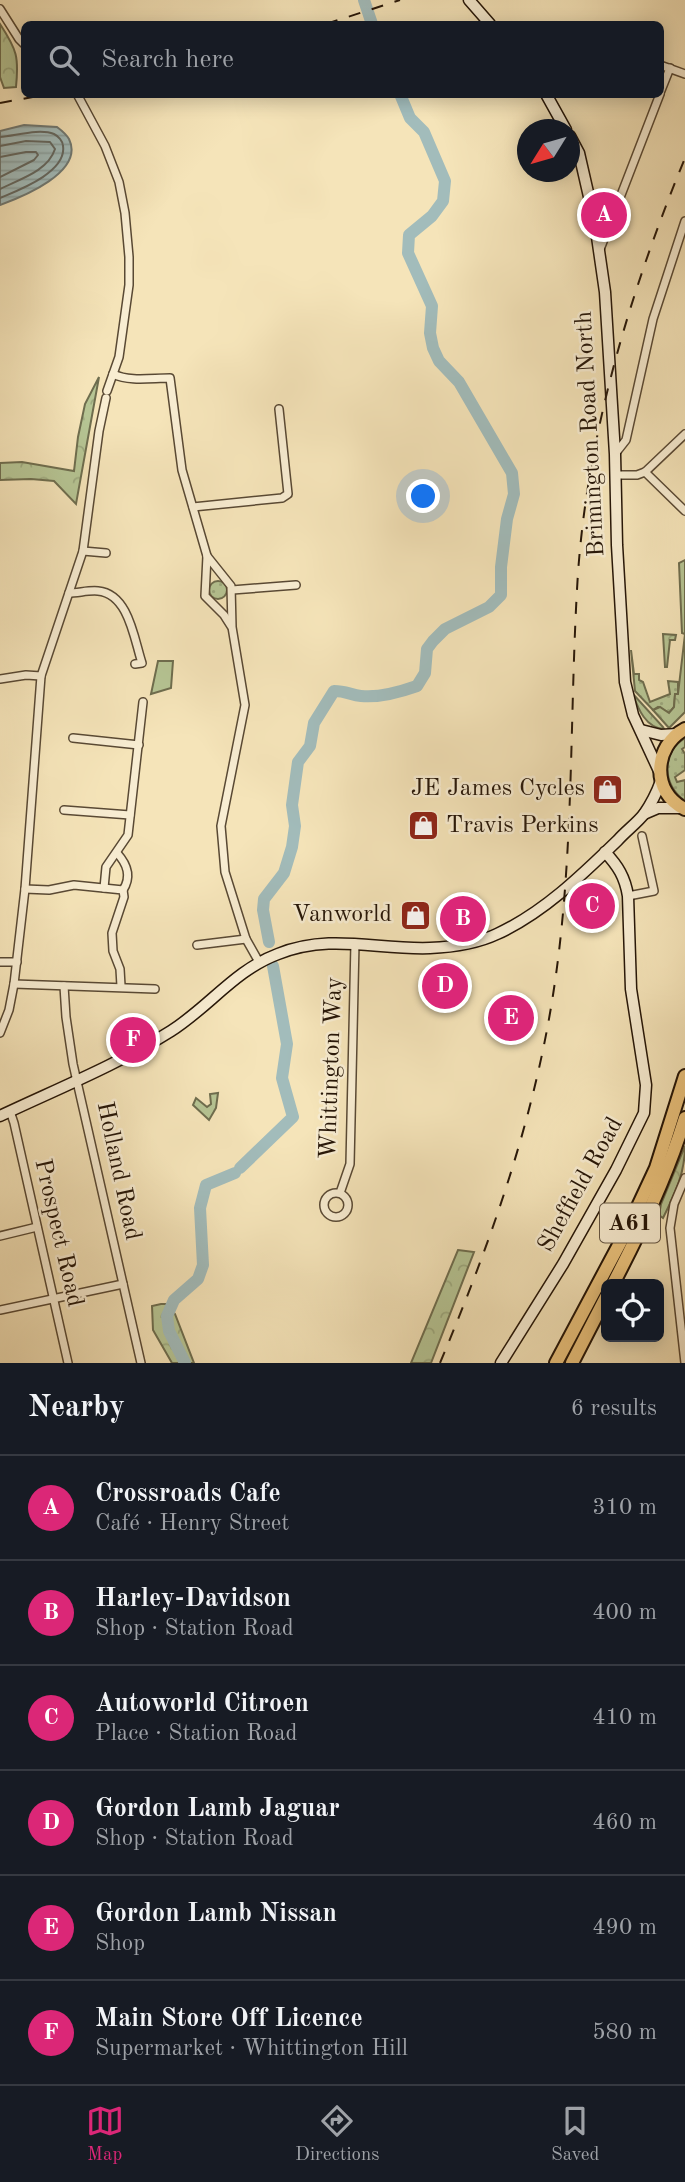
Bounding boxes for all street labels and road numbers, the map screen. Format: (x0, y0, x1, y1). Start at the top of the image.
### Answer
street label: Brimington Road North (573, 310, 609, 558)
street label: Whittington Way (317, 976, 347, 1159)
street label: Holland Road (92, 1099, 144, 1243)
street label: Sheffield Road (534, 1114, 628, 1256)
street label: Prospect Road (29, 1157, 87, 1309)
road number: A61 (600, 1204, 660, 1242)

